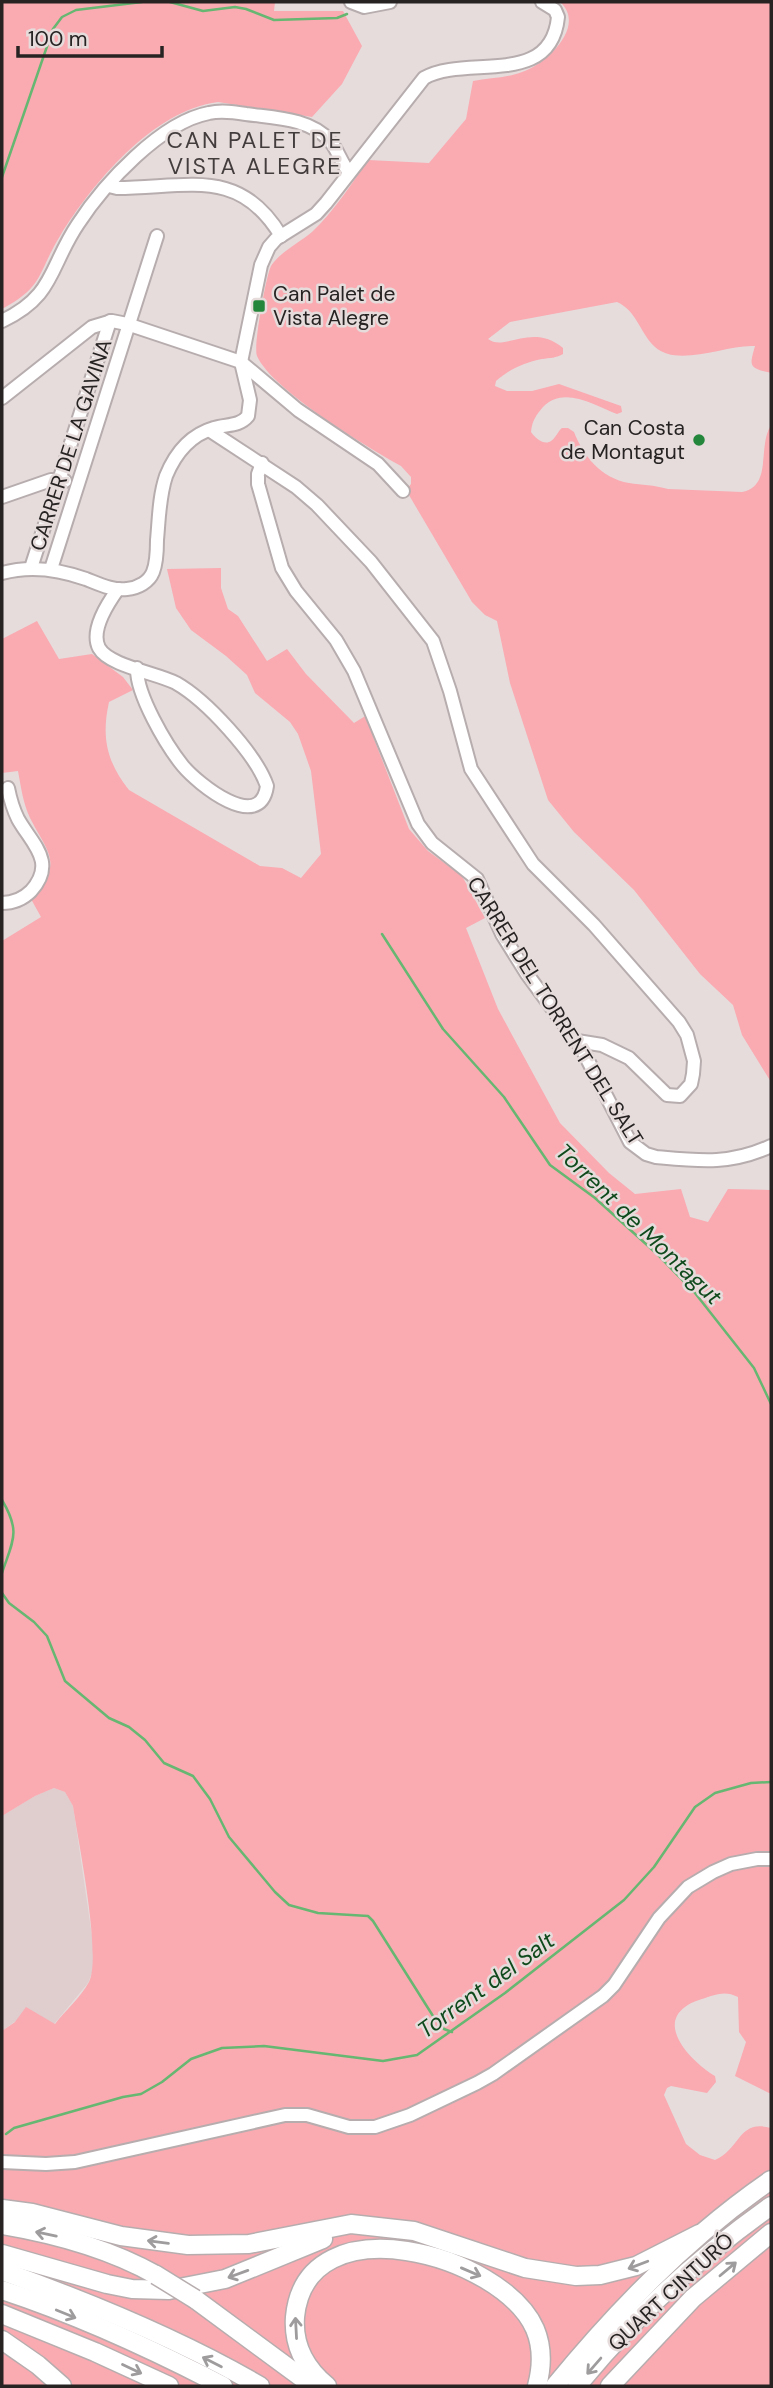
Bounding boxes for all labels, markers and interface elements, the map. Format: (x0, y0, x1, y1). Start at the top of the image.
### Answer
scale bar (18, 14, 161, 58)
text: 100 m (28, 25, 88, 53)
district label: CAN PALET DE VISTA ALEGRE (167, 125, 343, 181)
place label: Can Palet de Vista Alegre (273, 280, 395, 332)
marker: Can Palet de Vista Alegre (251, 298, 267, 314)
street label: CARRER DE LA GAVINA (23, 335, 119, 555)
place label: Can Costa de Montagut (561, 414, 685, 466)
marker: Can Costa de Montagut (691, 432, 707, 448)
street label: CARRER DEL TORRENT DEL SALT (460, 871, 650, 1151)
water label: Torrent de Montagut (549, 1137, 729, 1311)
water label: Torrent del Salt (411, 1925, 561, 2045)
one-way arrow (35, 2227, 58, 2241)
street label: QUART CINTURÓ (602, 2227, 740, 2357)
one-way arrow (147, 2235, 170, 2248)
one-way arrow (628, 2259, 650, 2272)
one-way arrow (718, 2261, 736, 2277)
one-way arrow (460, 2266, 481, 2279)
one-way arrow (227, 2269, 249, 2281)
one-way arrow (54, 2308, 76, 2321)
one-way arrow (289, 2317, 302, 2340)
one-way arrow (202, 2354, 223, 2368)
one-way arrow (586, 2357, 602, 2375)
one-way arrow (121, 2363, 142, 2376)

